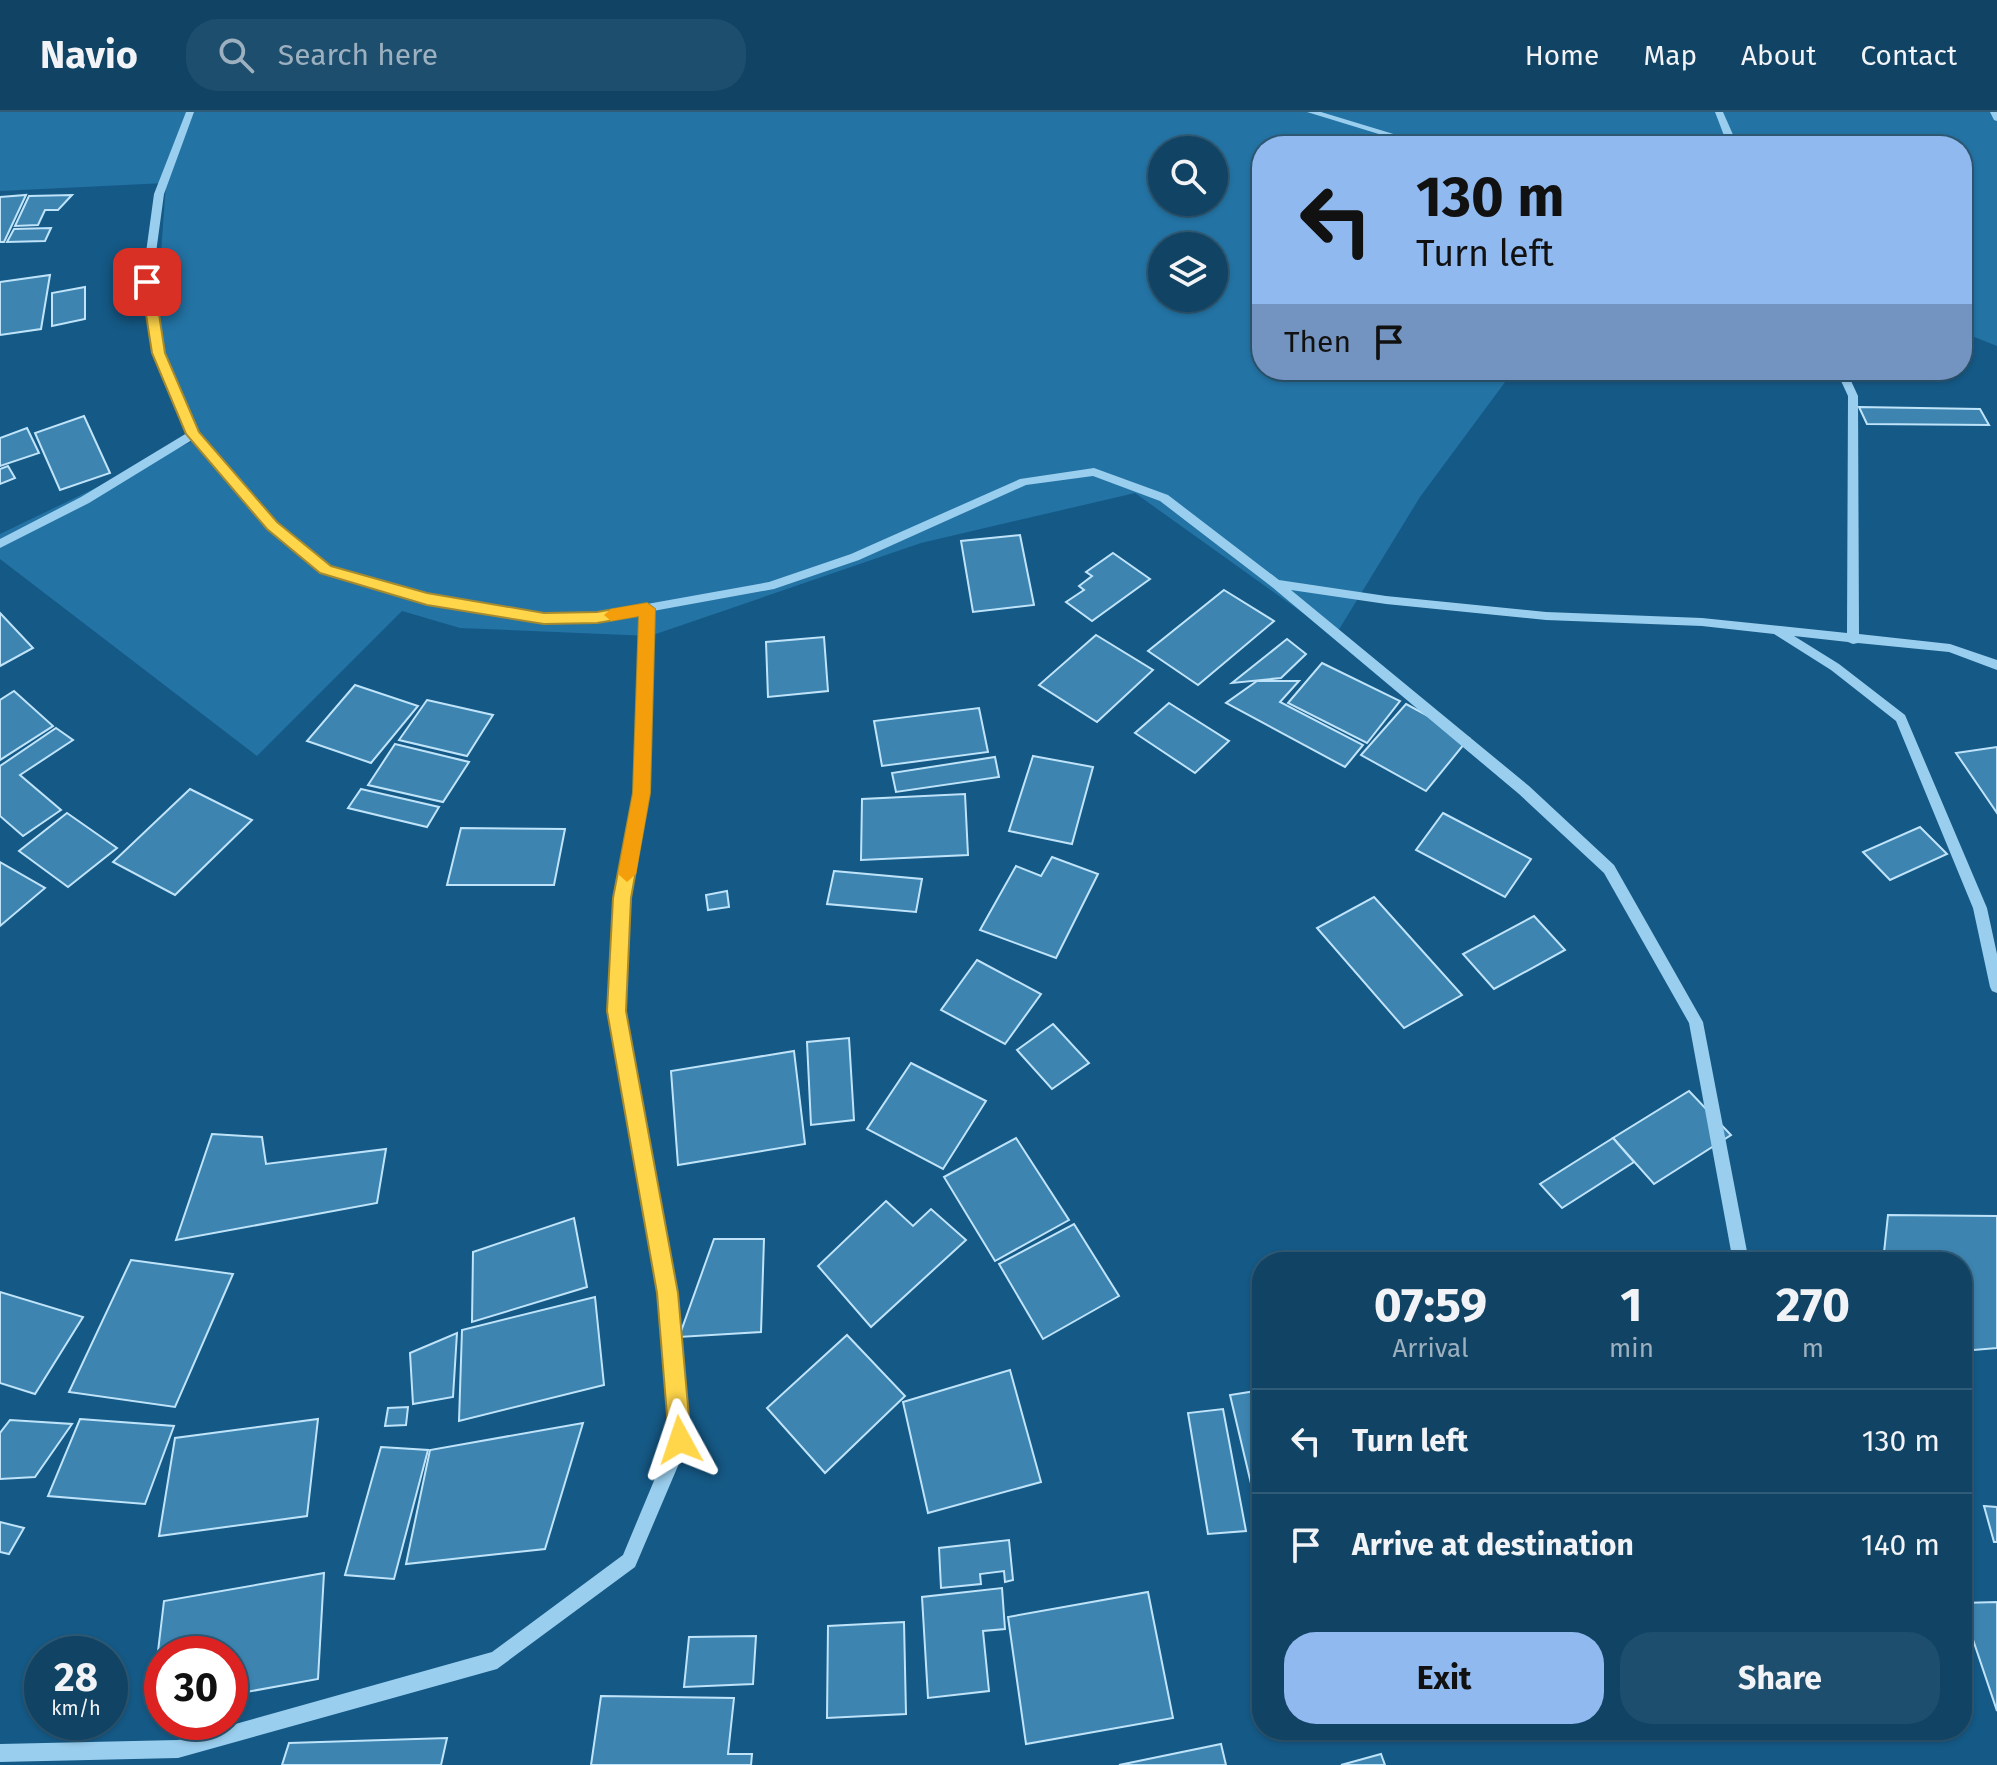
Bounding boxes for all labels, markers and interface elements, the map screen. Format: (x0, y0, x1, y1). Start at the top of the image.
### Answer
search box (186, 19, 746, 91)
text: Navio (40, 32, 138, 78)
icon: search (214, 33, 258, 77)
text: Search here (278, 37, 438, 73)
text: Home (1525, 39, 1599, 72)
text: Map (1643, 39, 1697, 72)
text: About (1741, 39, 1816, 72)
text: Contact (1860, 39, 1957, 72)
map controls (1148, 136, 1228, 312)
button: search (1148, 136, 1228, 216)
text: 130 m (1416, 164, 1564, 231)
icon: left (1284, 168, 1388, 272)
button: layers (1148, 232, 1228, 312)
text: Turn left (1416, 232, 1554, 276)
pin (113, 248, 181, 316)
icon: arrive (125, 260, 169, 304)
icon: arrive (1367, 320, 1411, 364)
text: Then (1284, 324, 1351, 360)
text: 07:59 (1374, 1276, 1487, 1334)
text: 1 (1620, 1276, 1643, 1334)
text: 270 (1776, 1276, 1850, 1334)
text: Arrival (1392, 1333, 1469, 1364)
text: min (1609, 1333, 1654, 1364)
text: m (1802, 1333, 1824, 1364)
position arrow (638, 1398, 722, 1482)
icon: left (1284, 1419, 1328, 1463)
text: Turn left (1352, 1423, 1468, 1459)
text: 130 m (1862, 1423, 1940, 1459)
icon: arrive (1284, 1523, 1328, 1567)
text: Arrive at destination (1352, 1527, 1634, 1563)
text: 140 m (1861, 1527, 1940, 1563)
button: Exit (1284, 1632, 1604, 1724)
button: Share (1620, 1632, 1940, 1724)
speed limit sign: 30 (144, 1636, 248, 1740)
text: 28 (54, 1654, 98, 1702)
text: km/h (51, 1696, 101, 1720)

